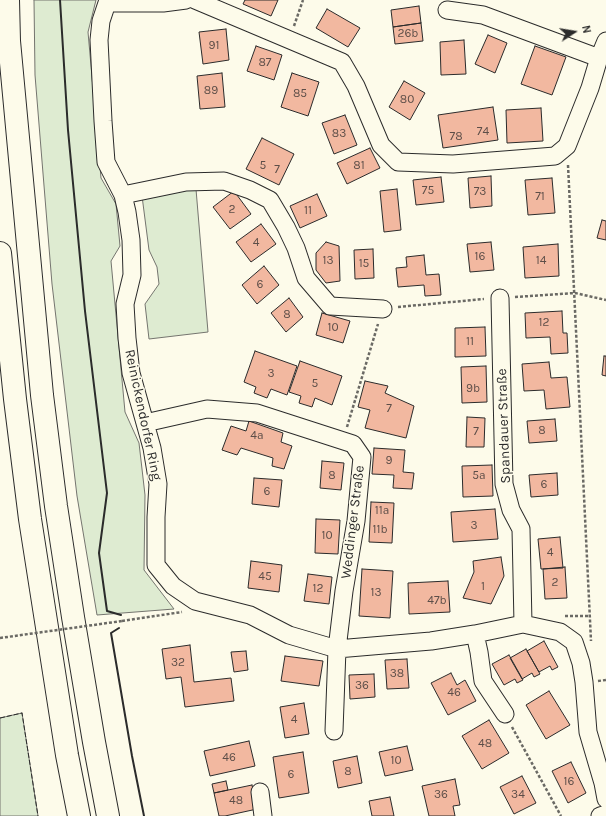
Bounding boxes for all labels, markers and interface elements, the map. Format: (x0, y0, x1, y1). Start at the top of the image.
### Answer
north arrow (554, 12, 594, 52)
text: N (579, 24, 593, 35)
house number: 26b (398, 27, 418, 41)
house number: 91 (209, 39, 219, 53)
house number: 87 (258, 56, 272, 70)
house number: 89 (204, 84, 218, 98)
house number: 85 (293, 87, 307, 101)
house number: 80 (400, 93, 414, 107)
house number: 74 (477, 125, 489, 139)
house number: 83 (332, 127, 346, 141)
house number: 78 (449, 130, 463, 144)
house number: 5 (260, 159, 266, 173)
house number: 81 (353, 159, 365, 173)
house number: 7 (274, 163, 280, 177)
house number: 75 (422, 184, 434, 198)
house number: 73 (474, 185, 486, 199)
house number: 71 (535, 190, 545, 204)
house number: 2 (229, 203, 235, 217)
house number: 11 (304, 204, 312, 218)
house number: 4 (253, 236, 259, 250)
house number: 16 (475, 250, 485, 264)
house number: 13 (322, 254, 334, 268)
house number: 14 (536, 254, 546, 268)
house number: 15 (359, 257, 369, 271)
house number: 6 (257, 278, 263, 292)
house number: 8 (283, 308, 291, 322)
house number: 12 (539, 316, 549, 330)
house number: 10 (327, 321, 339, 335)
house number: 11 (466, 335, 474, 349)
street label: Reinickendorfer Ring (121, 348, 165, 482)
house number: 3 (267, 367, 275, 381)
street label: Spandauer Straße (494, 368, 514, 484)
house number: 5 (312, 377, 318, 391)
house number: 9b (466, 382, 480, 396)
house number: 7 (386, 402, 392, 416)
house number: 8 (538, 424, 546, 438)
house number: 7 (473, 425, 479, 439)
house number: 4a (250, 429, 264, 443)
house number: 9 (386, 454, 392, 468)
street label: Weddinger Straße (338, 464, 368, 580)
house number: 8 (328, 469, 336, 483)
house number: 5a (472, 469, 486, 483)
house number: 6 (541, 478, 547, 492)
house number: 6 (264, 485, 270, 499)
house number: 11a (375, 504, 389, 518)
house number: 3 (470, 519, 478, 533)
house number: 11b (372, 523, 388, 537)
house number: 10 (321, 529, 333, 543)
house number: 4 (547, 546, 553, 560)
house number: 45 (258, 570, 272, 584)
house number: 2 (552, 576, 558, 590)
house number: 1 (481, 580, 485, 594)
house number: 12 (313, 582, 323, 596)
house number: 13 (370, 586, 382, 600)
house number: 47b (427, 594, 447, 608)
house number: 32 (171, 656, 185, 670)
house number: 38 (390, 667, 404, 681)
house number: 36 (355, 679, 369, 693)
house number: 46 (447, 686, 461, 700)
house number: 4 (291, 713, 297, 727)
house number: 48 (478, 737, 492, 751)
house number: 46 (222, 751, 236, 765)
house number: 10 (390, 754, 402, 768)
house number: 8 (344, 765, 352, 779)
house number: 6 (288, 768, 294, 782)
house number: 16 (564, 775, 574, 789)
house number: 36 (434, 788, 448, 802)
house number: 34 (511, 788, 525, 802)
house number: 48 (229, 794, 243, 808)

